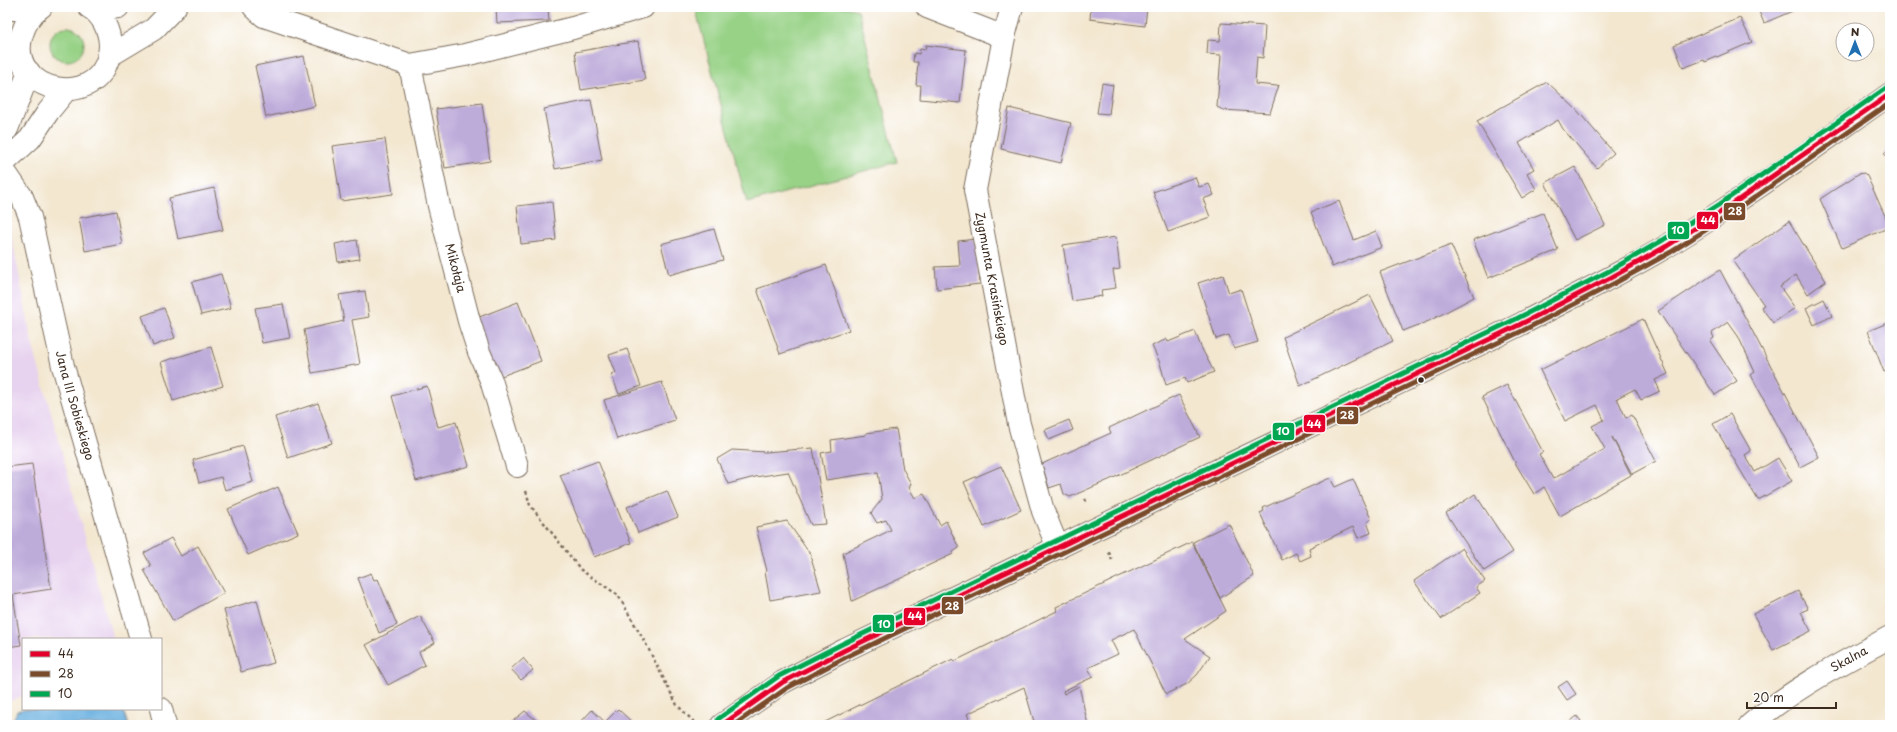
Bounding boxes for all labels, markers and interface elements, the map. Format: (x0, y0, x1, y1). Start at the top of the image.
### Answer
north arrow (1835, 22, 1875, 62)
text: N (1851, 23, 1860, 40)
line badge: 28 (1723, 202, 1746, 221)
text: 28 (1728, 202, 1742, 219)
street label: Zygmunta Krasińskiego (971, 210, 1014, 347)
line badge: 44 (1696, 211, 1719, 230)
text: 44 (1700, 211, 1716, 228)
line badge: 10 (1667, 221, 1690, 240)
text: 10 (1671, 221, 1685, 238)
street label: Mikołaja (441, 241, 471, 295)
street label: Jana III Sobieskiego (52, 349, 100, 462)
unlabelled marker (1416, 375, 1426, 385)
line badge: 28 (1336, 406, 1359, 425)
text: 28 (1340, 406, 1354, 423)
line badge: 44 (1303, 414, 1326, 433)
text: 44 (1306, 415, 1322, 432)
line badge: 10 (1272, 422, 1295, 441)
text: 10 (1276, 422, 1290, 439)
line badge: 28 (941, 596, 964, 615)
text: 28 (945, 597, 959, 614)
line badge: 44 (903, 607, 926, 626)
text: 44 (907, 607, 923, 624)
line badge: 10 (872, 614, 895, 633)
text: 10 (877, 615, 891, 632)
legend (22, 638, 162, 710)
street label: Skalna (1827, 641, 1871, 676)
text: 44 (58, 644, 74, 662)
text: 28 (58, 664, 74, 682)
text: 10 (58, 684, 72, 702)
scale bar (1747, 684, 1836, 710)
text: 20 m (1753, 688, 1784, 706)

